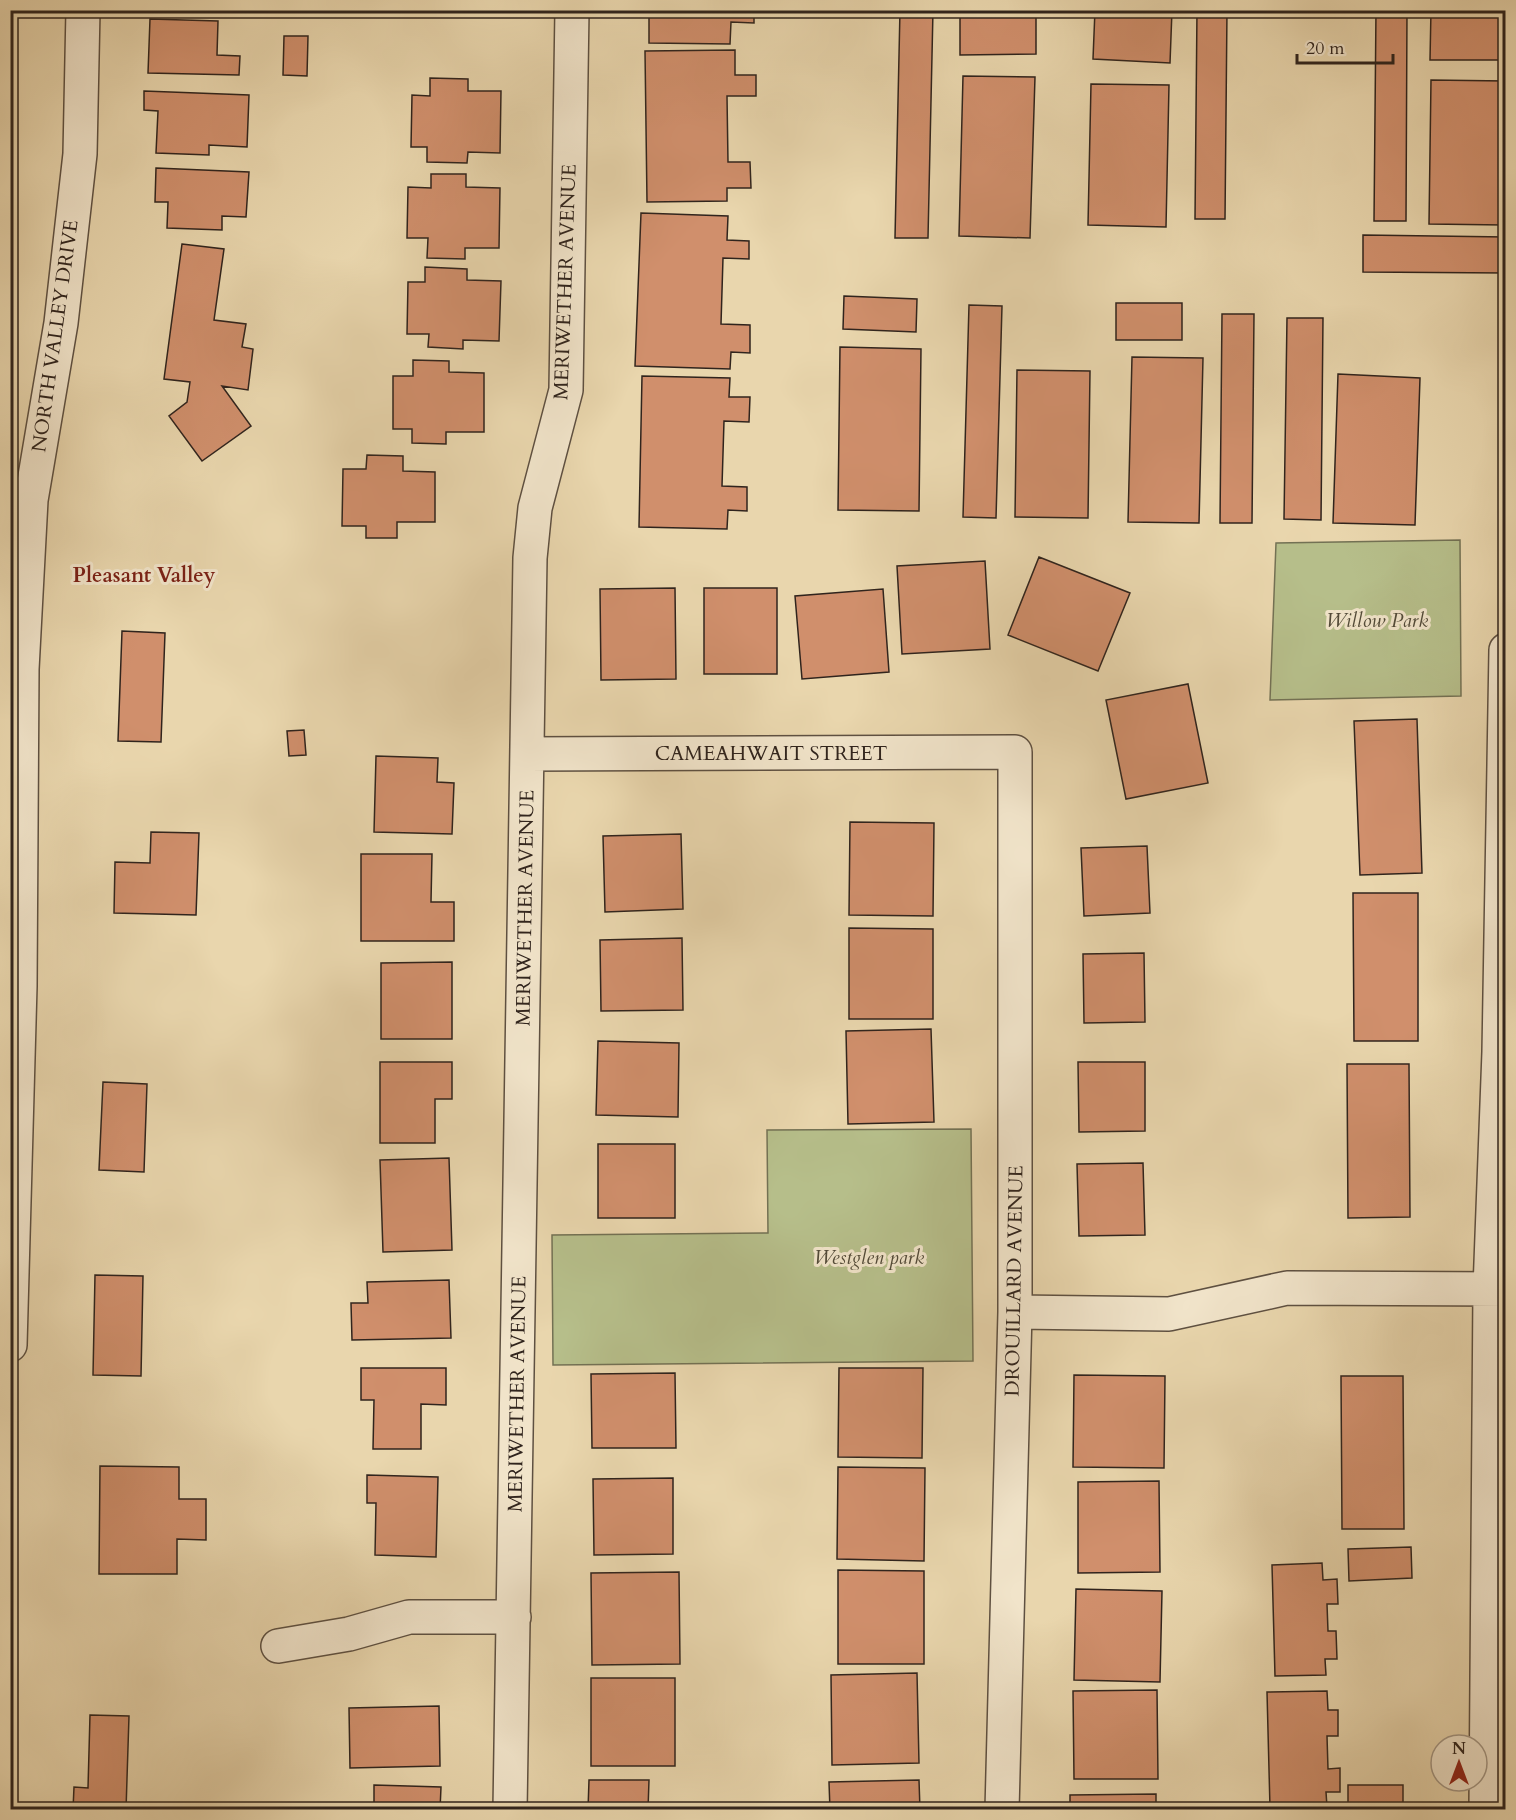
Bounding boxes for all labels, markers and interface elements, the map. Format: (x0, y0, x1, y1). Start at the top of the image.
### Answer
scale bar (1297, 27, 1393, 65)
text: 20 m (1306, 36, 1345, 61)
street label: MERIWETHER AVENUE (547, 163, 583, 401)
street label: NORTH VALLEY DRIVE (25, 218, 85, 454)
district label: Pleasant Valley (73, 561, 215, 590)
park label: Willow Park (1326, 607, 1428, 634)
street label: CAMEAHWAIT STREET (655, 740, 888, 767)
street label: MERIWETHER AVENUE (509, 790, 541, 1026)
street label: DROUILLARD AVENUE (998, 1165, 1030, 1397)
park label: Westglen park (814, 1244, 924, 1271)
street label: MERIWETHER AVENUE (501, 1276, 533, 1512)
north arrow (1429, 1733, 1489, 1793)
text: N (1452, 1738, 1466, 1760)

